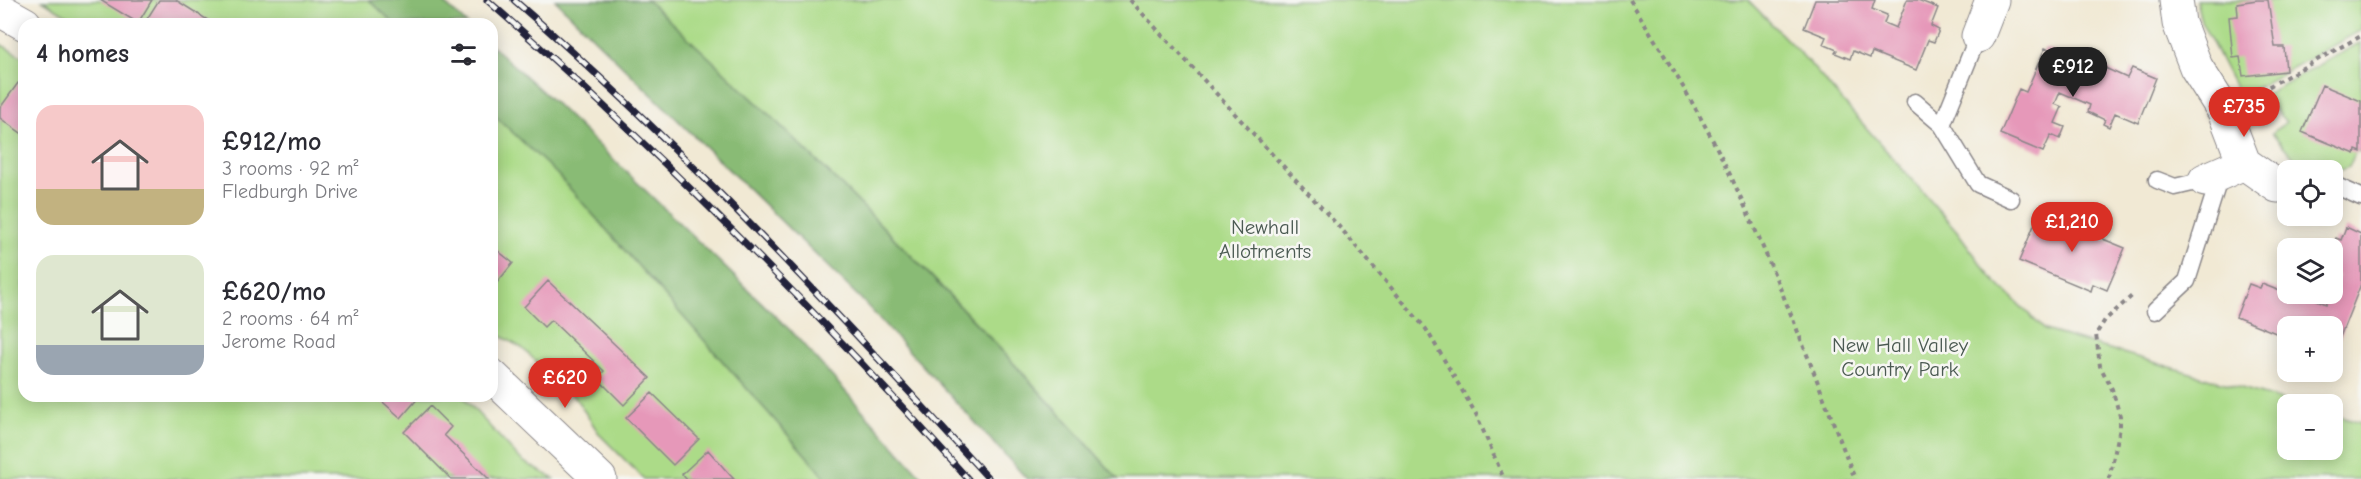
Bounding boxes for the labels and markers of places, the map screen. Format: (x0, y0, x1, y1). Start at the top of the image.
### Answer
pin: £912 (2037, 47, 2109, 98)
pin: £735 (2208, 87, 2280, 138)
pin: £1,210 (2023, 202, 2121, 253)
pin: £620 (529, 358, 601, 409)

